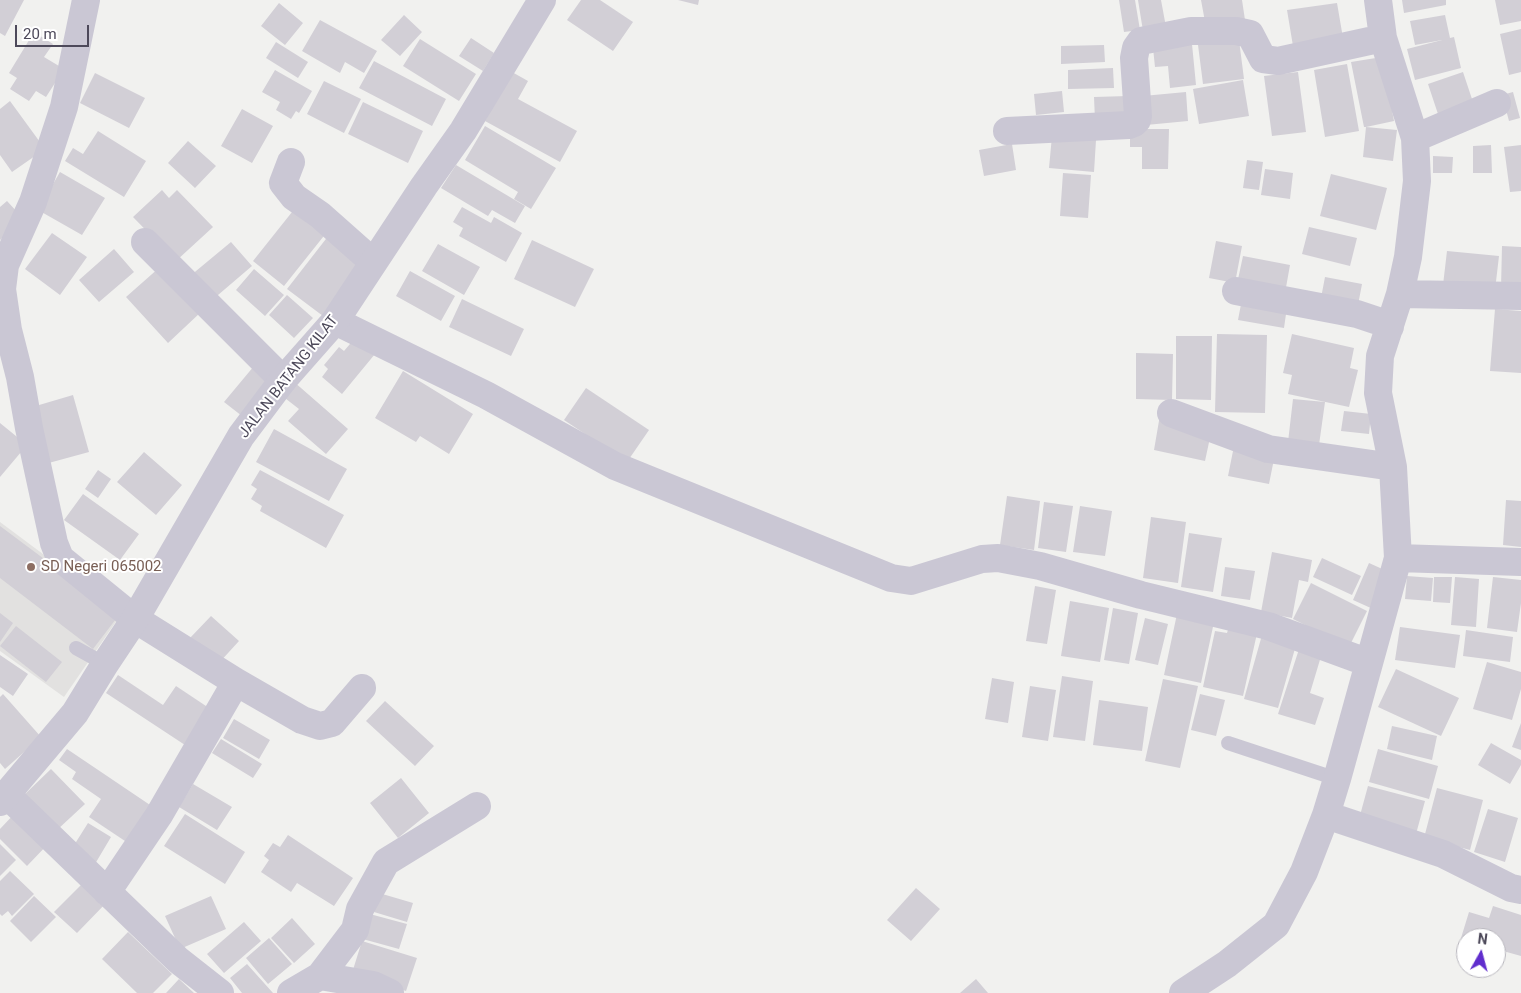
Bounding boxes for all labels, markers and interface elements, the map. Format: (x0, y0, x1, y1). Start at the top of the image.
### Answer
scale bar (18, 15, 91, 47)
text: 20 m (23, 25, 57, 43)
street label: JALAN BATANG KILAT (235, 312, 343, 442)
place label: SD Negeri 065002 (41, 558, 162, 576)
marker: SD Negeri 065002 (25, 561, 37, 573)
north arrow (1456, 928, 1506, 978)
text: N (1477, 931, 1489, 948)

